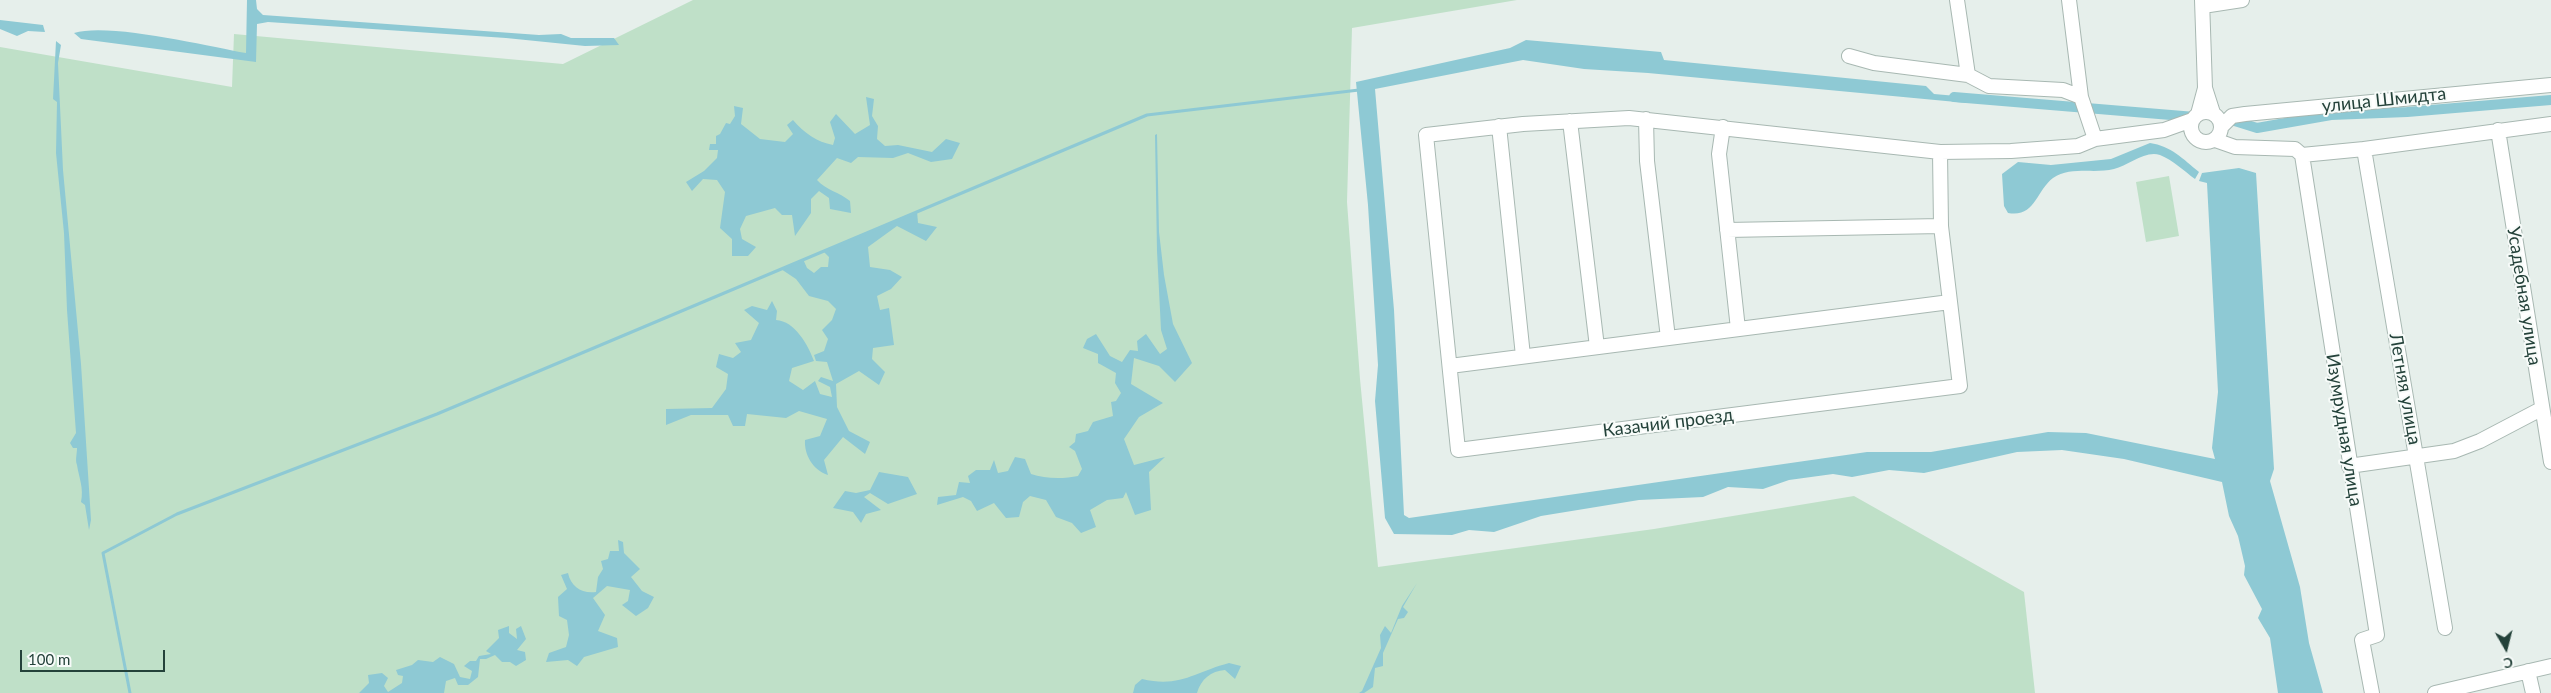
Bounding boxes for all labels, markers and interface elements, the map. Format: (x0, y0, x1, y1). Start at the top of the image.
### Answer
street label: улица Шмидта (2321, 83, 2447, 117)
street label: Усадебная улица (2502, 225, 2546, 367)
street label: Летняя улица (2385, 332, 2425, 446)
street label: Изумрудная улица (2321, 352, 2367, 508)
street label: Казачий проезд (1601, 404, 1735, 442)
north arrow (2481, 623, 2531, 673)
scale bar (22, 640, 168, 672)
text: 100 m (28, 650, 70, 668)
text: С (2502, 654, 2514, 672)

